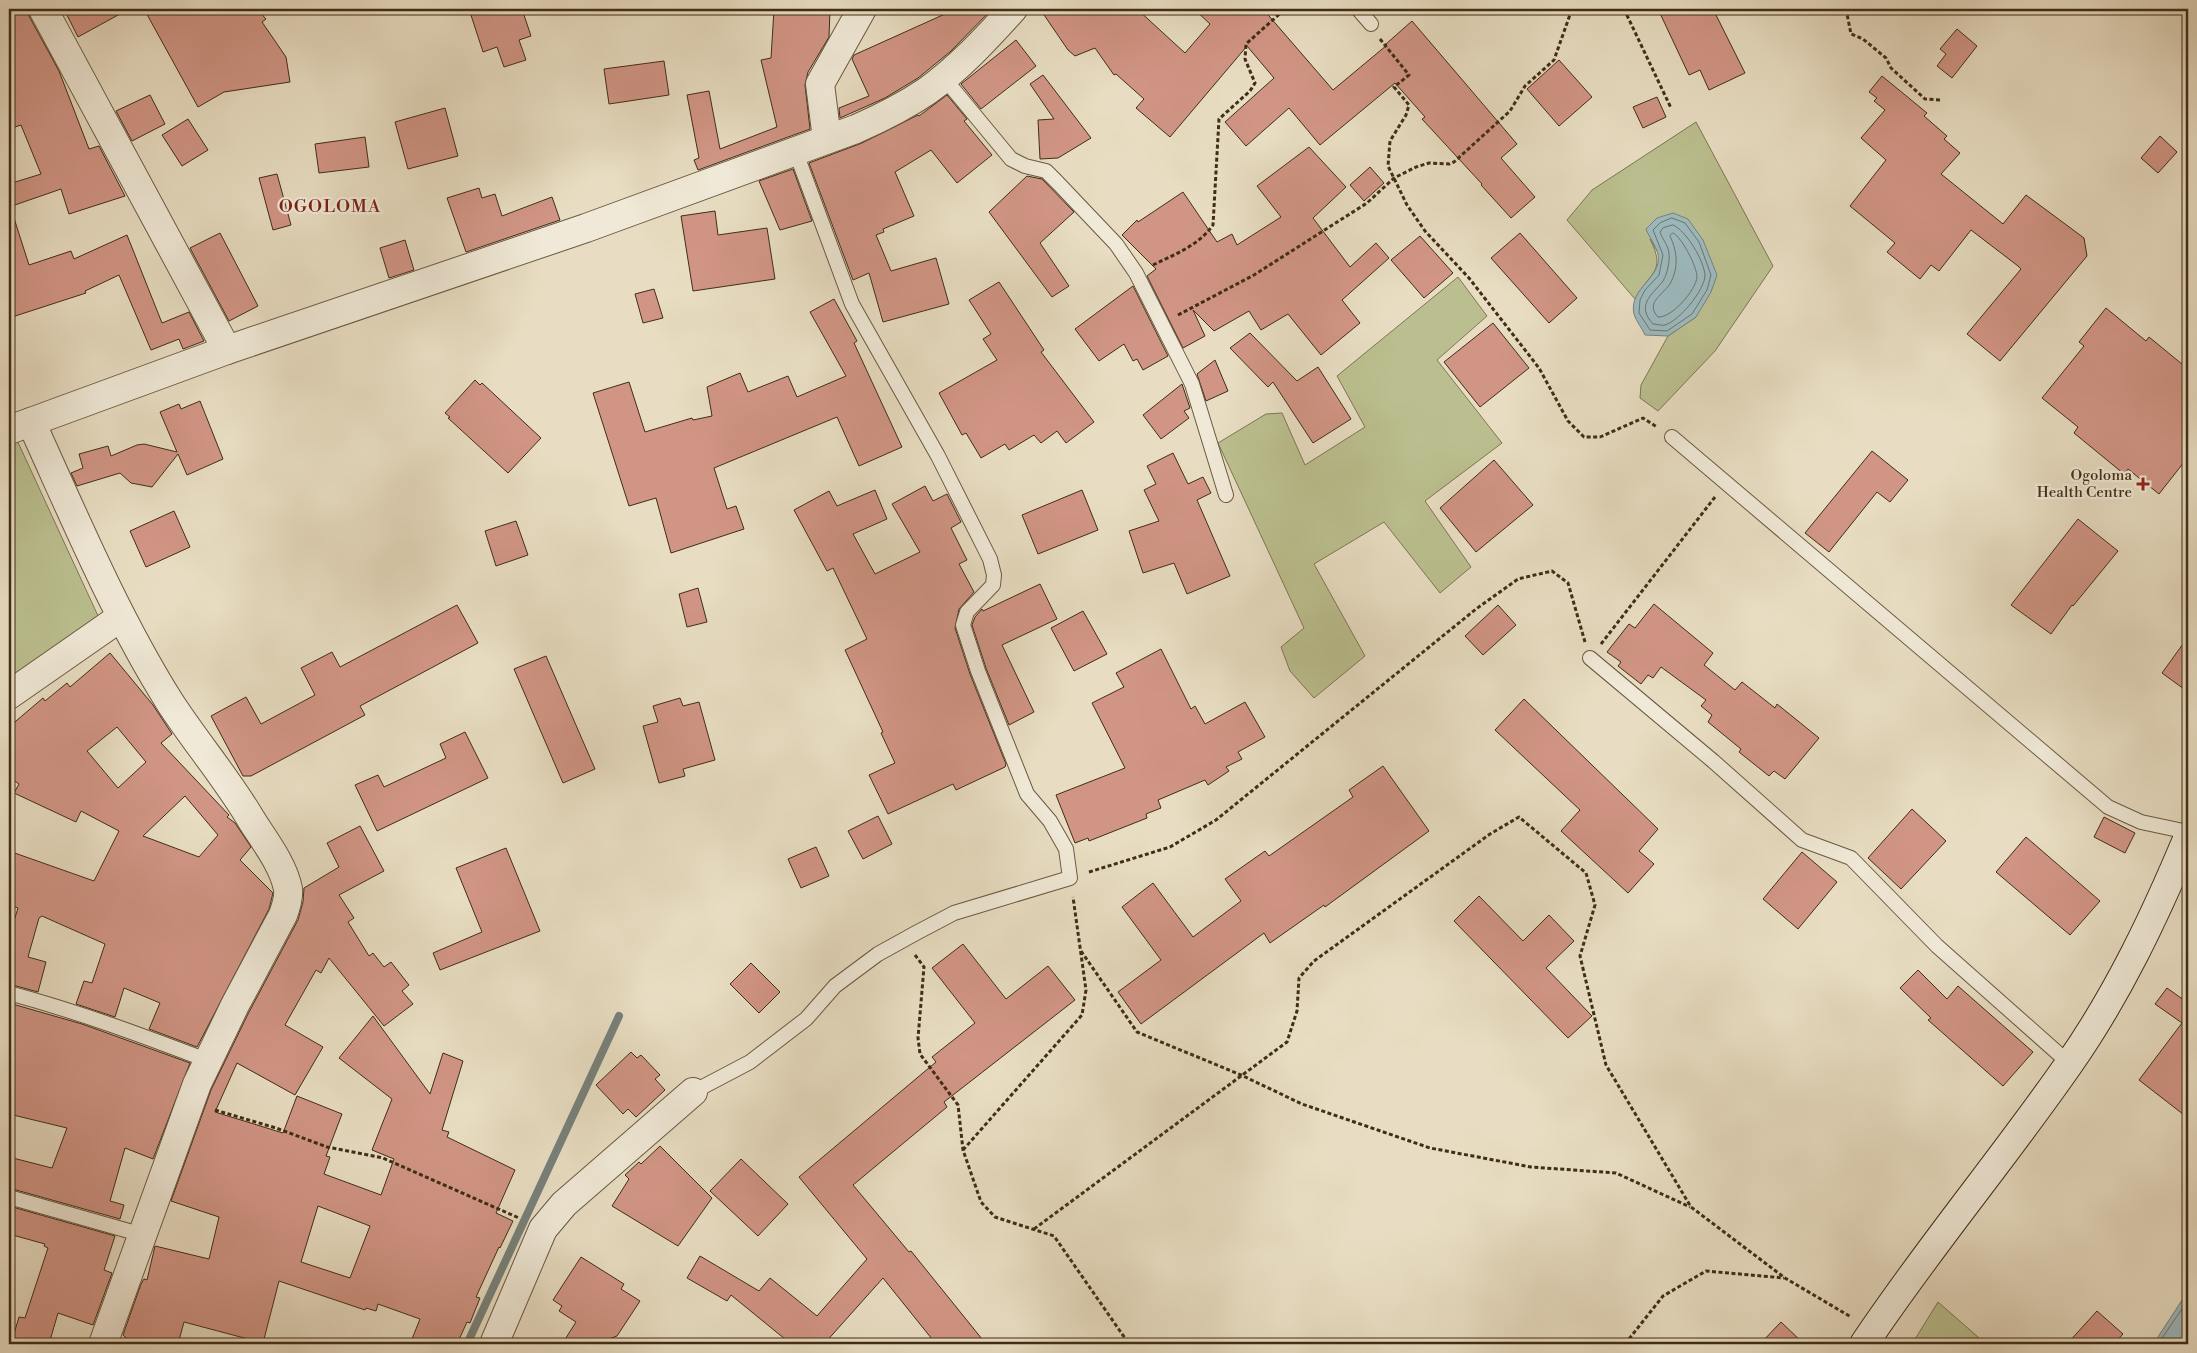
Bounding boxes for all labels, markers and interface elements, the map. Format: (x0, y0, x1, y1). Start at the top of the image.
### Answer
district label: OGOLOMA (279, 195, 381, 218)
place label: Ogoloma Health Centre (2037, 466, 2132, 502)
marker: Ogoloma Health Centre (2136, 477, 2150, 491)

